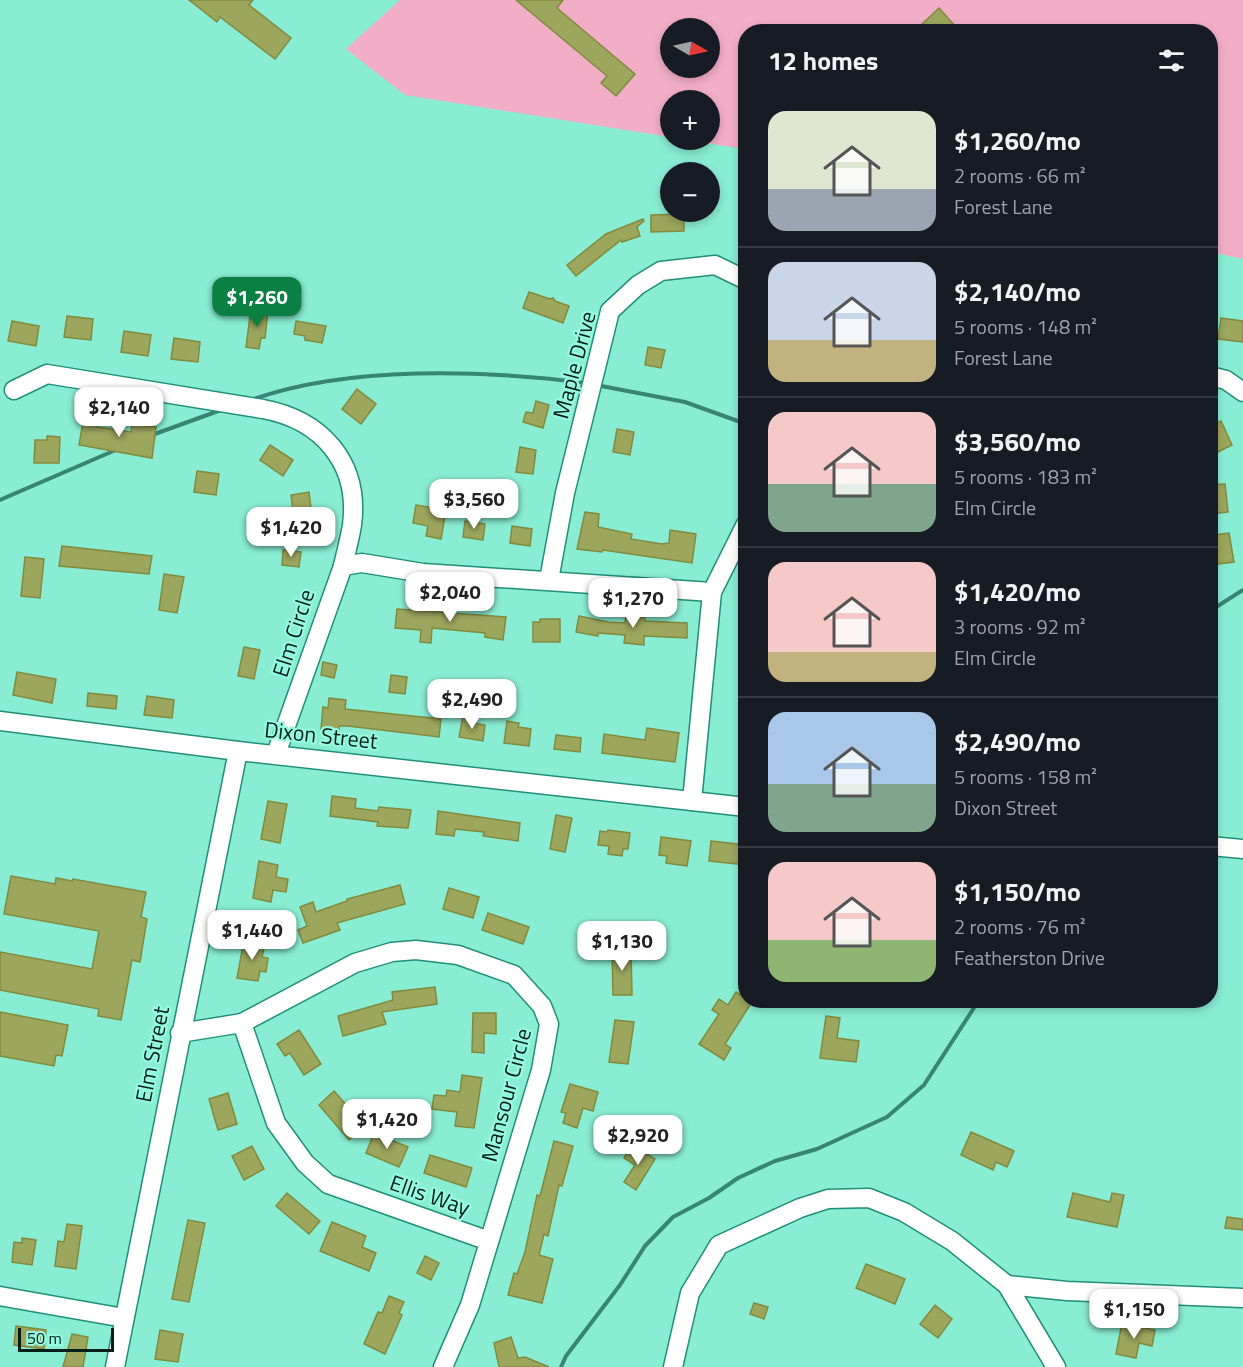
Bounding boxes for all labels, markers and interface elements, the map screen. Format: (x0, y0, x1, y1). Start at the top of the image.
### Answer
north arrow (660, 18, 720, 78)
map controls (660, 18, 720, 222)
text: 12 homes (768, 41, 878, 80)
icon: filters (1155, 44, 1188, 77)
button: + (660, 90, 720, 150)
text: $1,260/mo (954, 121, 1081, 160)
icon: home (816, 135, 888, 207)
text: 2 rooms · 66 m² (954, 160, 1086, 191)
button: − (660, 162, 720, 222)
text: Forest Lane (954, 191, 1053, 222)
text: $2,140/mo (954, 272, 1081, 311)
pin: $1,260 (208, 277, 306, 328)
text: $1,260 (226, 281, 288, 312)
icon: home (816, 286, 888, 358)
street label: Maple Drive (543, 307, 605, 423)
text: 5 rooms · 148 m² (954, 311, 1097, 342)
text: Forest Lane (954, 342, 1053, 373)
pin: $2,140 (70, 387, 168, 438)
text: $2,140 (88, 391, 150, 422)
text: $3,560/mo (954, 422, 1081, 461)
icon: home (816, 436, 888, 508)
text: 5 rooms · 183 m² (954, 461, 1097, 492)
pin: $3,560 (425, 479, 523, 530)
text: $3,560 (443, 483, 505, 514)
text: Elm Circle (954, 492, 1036, 523)
pin: $1,420 (242, 507, 340, 558)
text: $1,420 (260, 511, 322, 542)
pin: $2,040 (401, 572, 499, 623)
text: $1,420/mo (954, 572, 1081, 611)
text: $2,040 (419, 576, 481, 607)
pin: $1,270 (584, 578, 682, 629)
text: $1,270 (602, 582, 664, 613)
street label: Elm Circle (263, 585, 323, 681)
icon: home (816, 586, 888, 658)
text: 3 rooms · 92 m² (954, 611, 1086, 642)
text: Elm Circle (954, 642, 1036, 673)
pin: $2,490 (423, 679, 521, 730)
text: $2,490 (441, 683, 503, 714)
street label: Dixon Street (263, 712, 380, 758)
text: $2,490/mo (954, 722, 1081, 761)
icon: home (816, 736, 888, 808)
text: 5 rooms · 158 m² (954, 761, 1097, 792)
text: Dixon Street (954, 792, 1057, 823)
text: $1,150/mo (954, 872, 1081, 911)
icon: home (816, 886, 888, 958)
pin: $1,440 (203, 910, 301, 961)
text: 2 rooms · 76 m² (954, 911, 1086, 942)
text: $1,440 (221, 914, 283, 945)
pin: $1,130 (573, 921, 671, 972)
text: $1,130 (591, 925, 653, 956)
text: Featherston Drive (954, 942, 1105, 973)
street label: Elm Street (126, 1003, 178, 1105)
street label: Mansour Circle (472, 1024, 540, 1166)
pin: $1,420 (338, 1099, 436, 1150)
text: $1,420 (356, 1103, 418, 1134)
pin: $2,920 (589, 1115, 687, 1166)
text: $2,920 (607, 1119, 669, 1150)
street label: Ellis Way (385, 1165, 475, 1225)
pin: $1,150 (1085, 1289, 1183, 1340)
text: $1,150 (1103, 1293, 1165, 1324)
scale bar (18, 1325, 114, 1352)
text: 50 m (27, 1326, 62, 1350)

